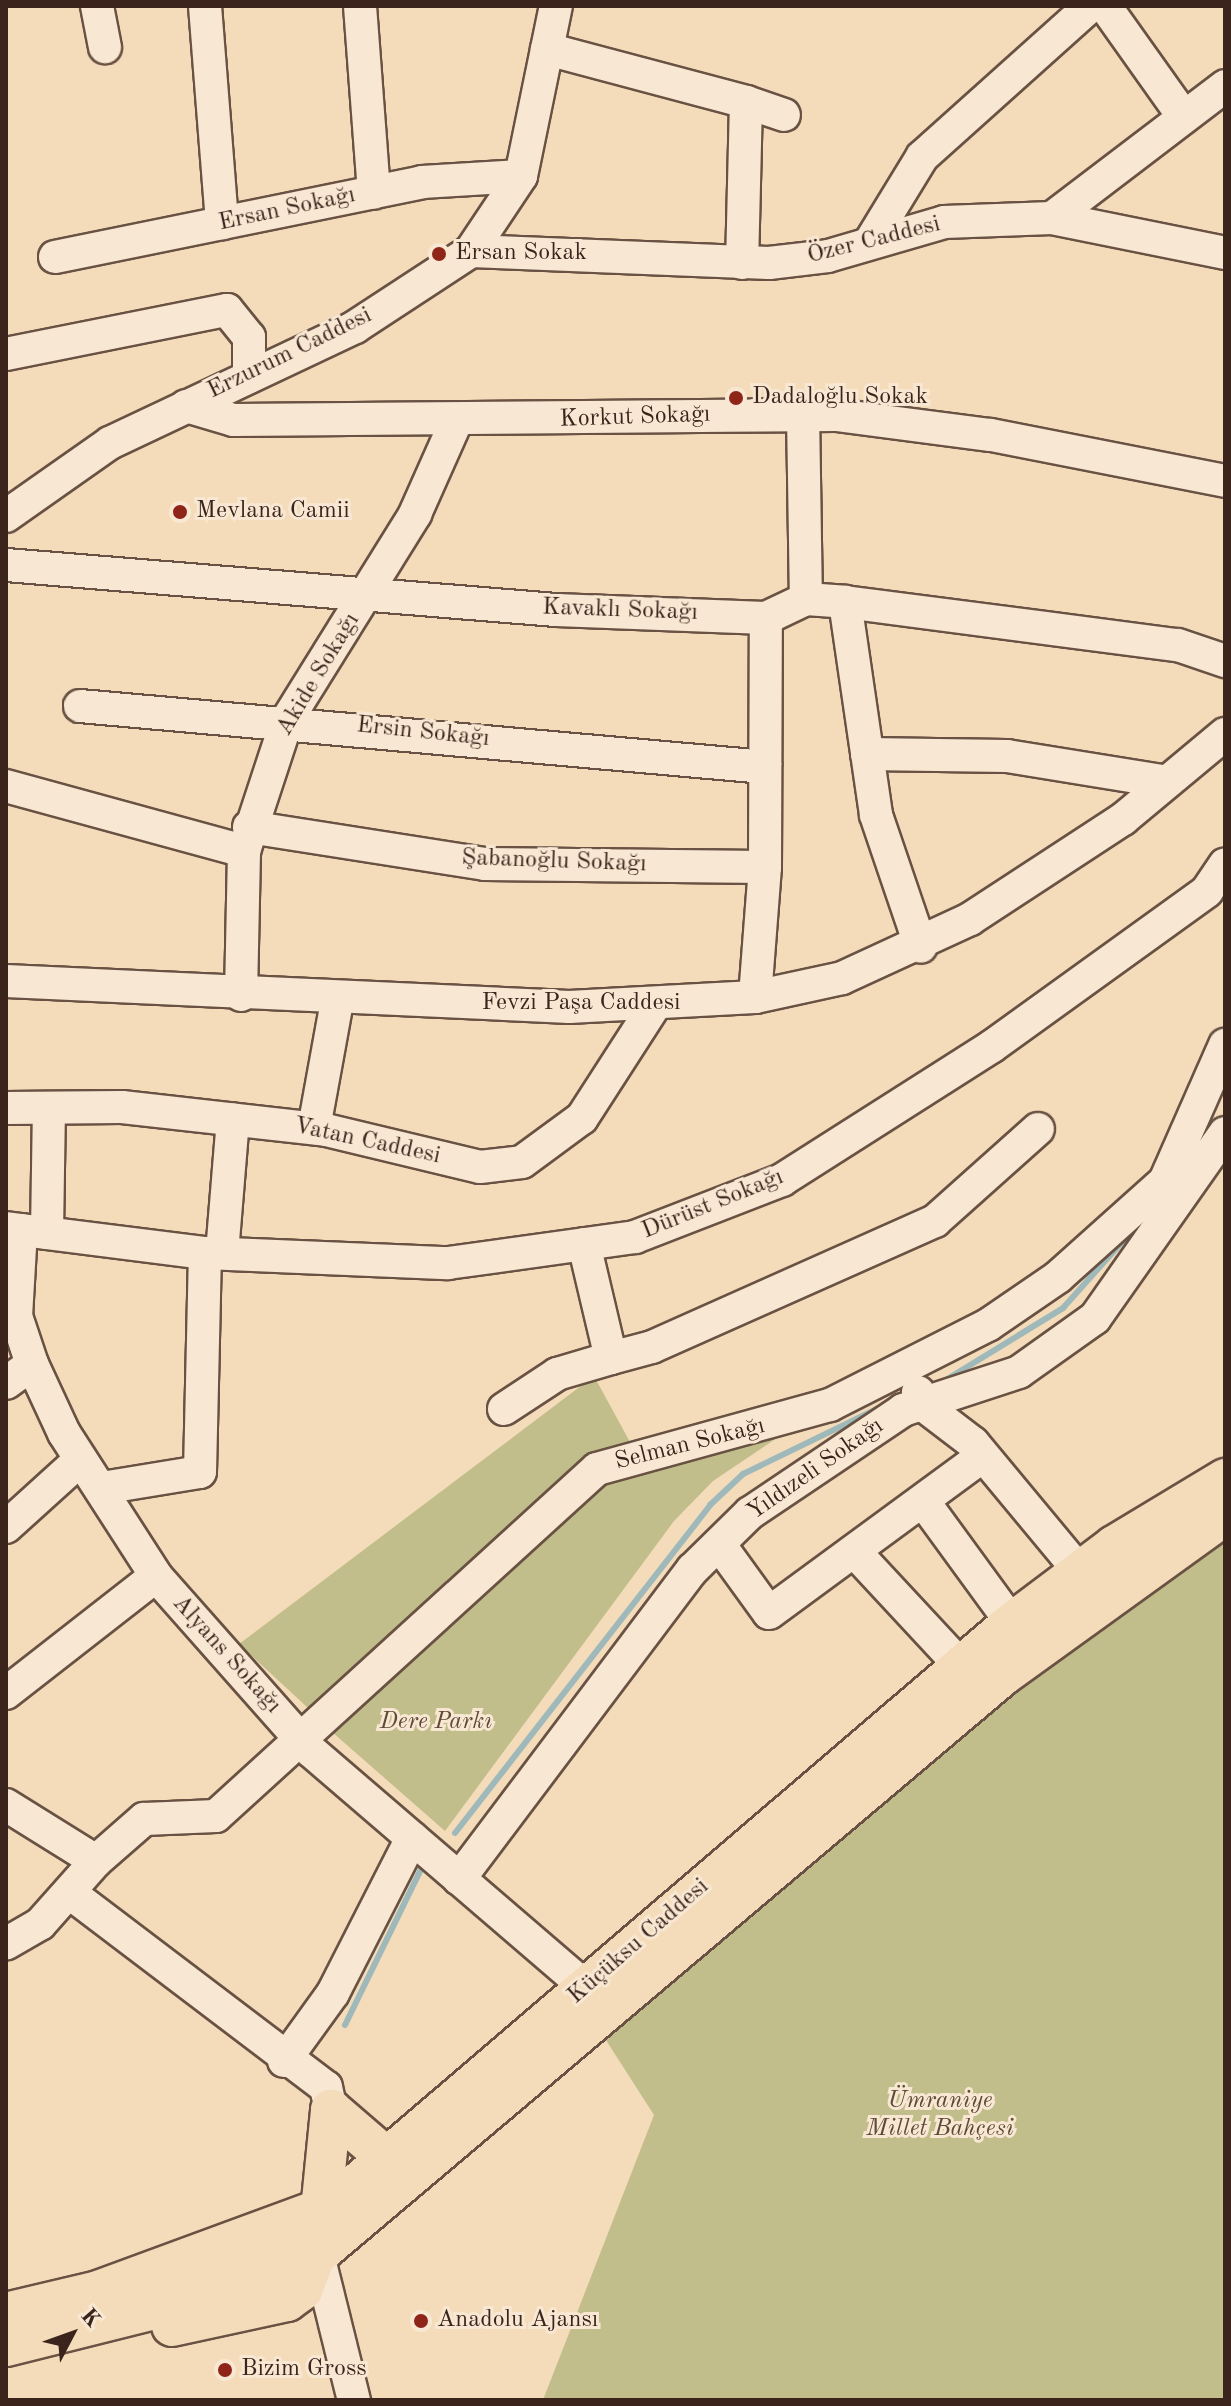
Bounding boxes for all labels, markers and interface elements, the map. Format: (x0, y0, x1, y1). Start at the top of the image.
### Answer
street label: Ersan Sokağı (216, 181, 358, 239)
street label: Özer Caddesi (805, 211, 943, 271)
place label: Ersan Sokak (455, 240, 587, 268)
marker: Ersan Sokak (430, 245, 448, 263)
street label: Erzurum Caddesi (203, 302, 377, 406)
place label: Dadaloğlu Sokak (752, 384, 928, 412)
marker: Dadaloğlu Sokak (727, 389, 745, 407)
street label: Korkut Sokağı (559, 401, 711, 435)
place label: Mevlana Camii (196, 498, 350, 526)
marker: Mevlana Camii (171, 503, 189, 521)
street label: Kavaklı Sokağı (542, 594, 698, 628)
street label: Akide Sokağı (271, 608, 367, 742)
street label: Ersin Sokağı (355, 712, 491, 754)
street label: Şabanoğlu Sokağı (461, 844, 647, 880)
street label: Fevzi Paşa Caddesi (481, 990, 681, 1018)
street label: Vatan Caddesi (291, 1112, 443, 1172)
street label: Dürüst Sokağı (638, 1163, 788, 1247)
street label: Selman Sokağı (612, 1412, 768, 1478)
street label: Yıldızeli Sokağı (742, 1412, 890, 1528)
street label: Alyans Sokağı (165, 1590, 287, 1720)
park label: Dere Parkı (380, 1709, 492, 1737)
street label: Küçüksu Caddesi (563, 1873, 715, 2011)
park label: Ümraniye Millet Bahçesi (866, 2088, 1014, 2144)
north arrow (32, 2294, 112, 2374)
text: K (76, 2305, 104, 2332)
place label: Anadolu Ajansı (437, 2307, 598, 2335)
marker: Anadolu Ajansı (412, 2312, 430, 2330)
place label: Bizim Gross (241, 2356, 367, 2384)
marker: Bizim Gross (216, 2361, 234, 2379)

